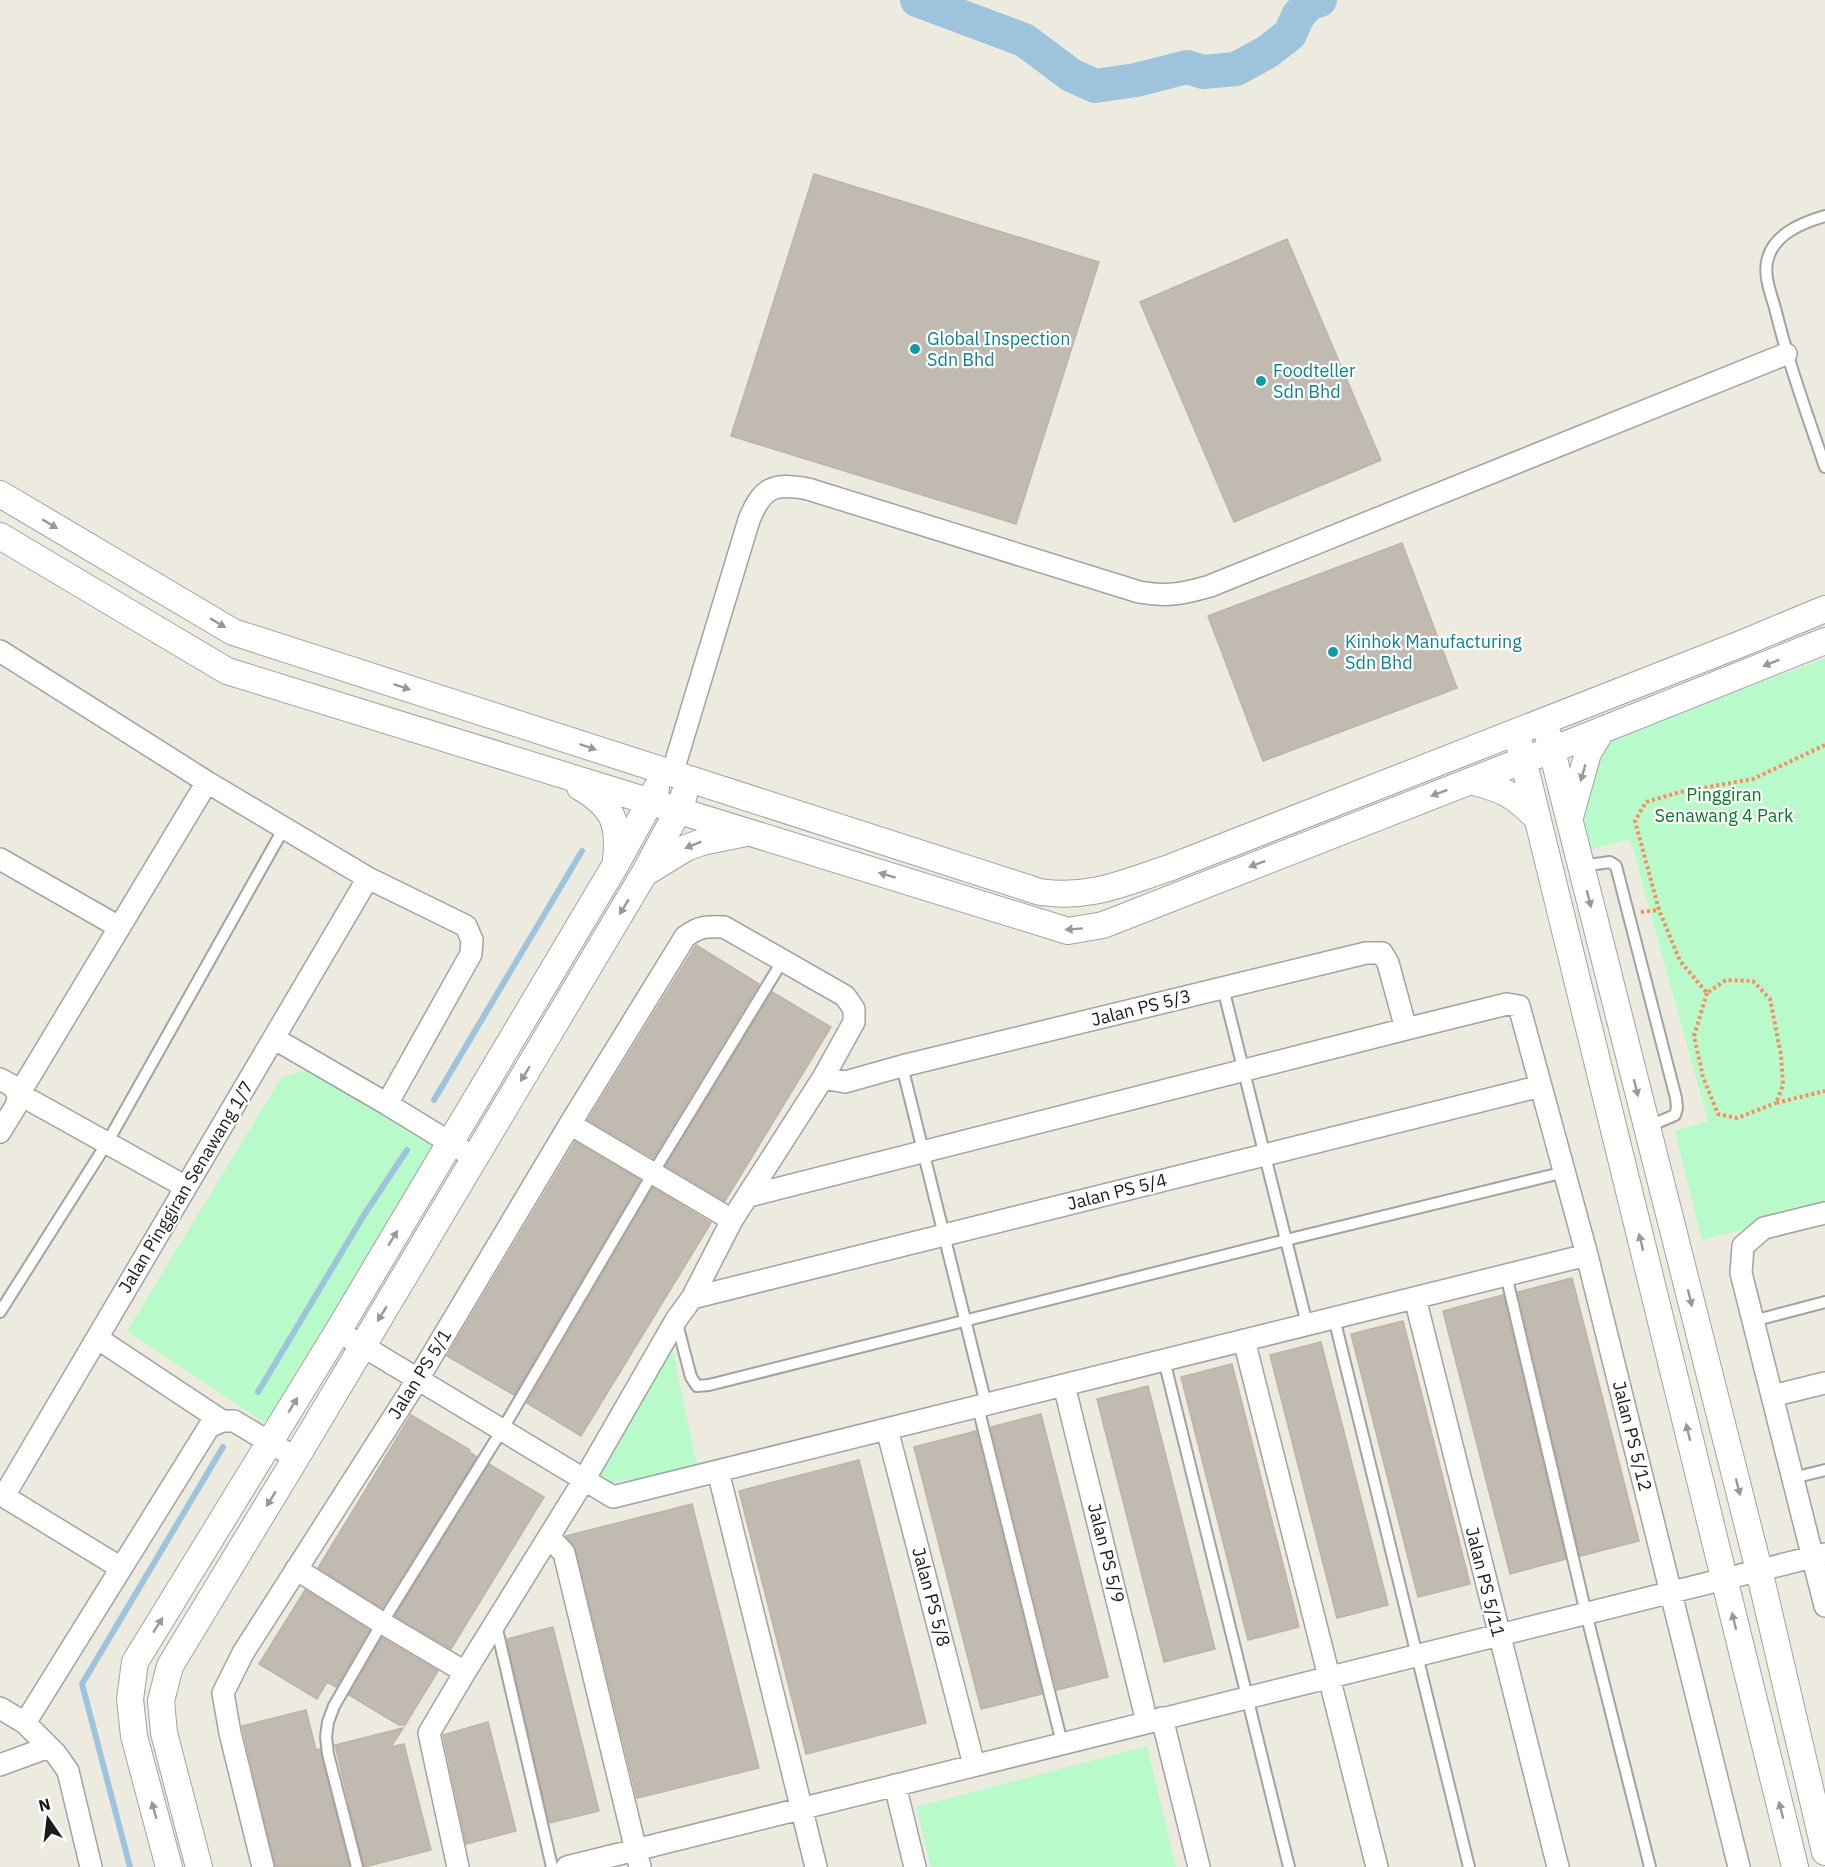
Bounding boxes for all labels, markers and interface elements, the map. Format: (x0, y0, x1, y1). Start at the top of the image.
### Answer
place label: Global Inspection Sdn Bhd (927, 327, 1070, 371)
marker: Global Inspection Sdn Bhd (908, 342, 922, 356)
place label: Foodteller Sdn Bhd (1273, 359, 1356, 403)
marker: Foodteller Sdn Bhd (1254, 374, 1268, 388)
one-way arrow (42, 518, 58, 529)
one-way arrow (210, 617, 226, 628)
place label: Kinhok Manufacturing Sdn Bhd (1345, 630, 1522, 674)
marker: Kinhok Manufacturing Sdn Bhd (1326, 645, 1340, 659)
one-way arrow (1761, 658, 1779, 668)
one-way arrow (393, 683, 411, 693)
one-way arrow (579, 742, 597, 752)
one-way arrow (1578, 764, 1587, 782)
park label: Pinggiran Senawang 4 Park (1655, 783, 1794, 827)
one-way arrow (1429, 788, 1447, 798)
one-way arrow (684, 840, 702, 850)
one-way arrow (1248, 860, 1266, 869)
one-way arrow (878, 870, 896, 879)
one-way arrow (1585, 890, 1595, 908)
one-way arrow (619, 899, 630, 915)
one-way arrow (1064, 924, 1083, 933)
street label: Jalan PS 5/3 (1089, 984, 1193, 1031)
one-way arrow (519, 1066, 530, 1082)
street label: Jalan Pinggiran Senawang 1/7 (113, 1076, 258, 1297)
one-way arrow (1632, 1079, 1642, 1097)
street label: Jalan PS 5/4 (1065, 1168, 1169, 1215)
one-way arrow (388, 1230, 399, 1246)
one-way arrow (1636, 1233, 1646, 1251)
one-way arrow (1685, 1288, 1695, 1307)
one-way arrow (377, 1306, 388, 1322)
street label: Jalan PS 5/1 (383, 1324, 456, 1423)
street label: Jalan PS 5/12 (1608, 1378, 1657, 1493)
one-way arrow (287, 1397, 298, 1413)
one-way arrow (1682, 1422, 1692, 1441)
one-way arrow (1733, 1477, 1743, 1496)
one-way arrow (266, 1491, 277, 1508)
street label: Jalan PS 5/9 (1083, 1501, 1130, 1605)
street label: Jalan PS 5/11 (1461, 1524, 1510, 1639)
street label: Jalan PS 5/8 (907, 1545, 956, 1649)
one-way arrow (1729, 1612, 1739, 1630)
one-way arrow (153, 1617, 164, 1633)
north arrow (18, 1789, 78, 1849)
text: N (36, 1793, 52, 1816)
one-way arrow (149, 1801, 158, 1819)
one-way arrow (1776, 1801, 1786, 1819)

